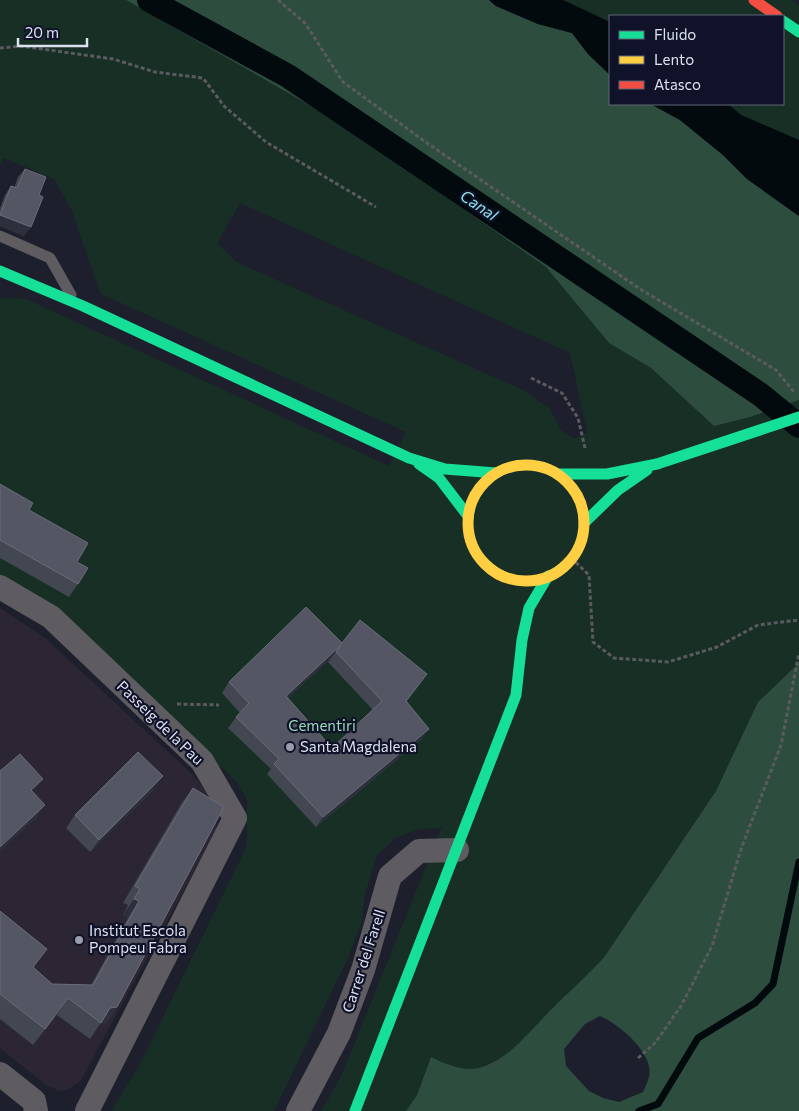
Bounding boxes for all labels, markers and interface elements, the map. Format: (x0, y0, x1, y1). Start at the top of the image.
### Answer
scale bar (18, 15, 86, 47)
legend (609, 15, 784, 105)
text: 20 m (25, 23, 59, 41)
text: Fluido (654, 25, 696, 43)
text: Lento (654, 50, 694, 68)
text: Atasco (654, 75, 701, 93)
water label: Canal (457, 185, 502, 224)
street label: Passeig de la Pau (114, 676, 208, 768)
park label: Cementiri (288, 716, 356, 734)
place label: Santa Magdalena (300, 737, 417, 755)
marker: Santa Magdalena (284, 741, 296, 753)
street label: Carrer del Farell (338, 907, 388, 1014)
place label: Institut Escola Pompeu Fabra (89, 921, 187, 956)
marker: Institut Escola Pompeu Fabra (73, 934, 85, 946)

